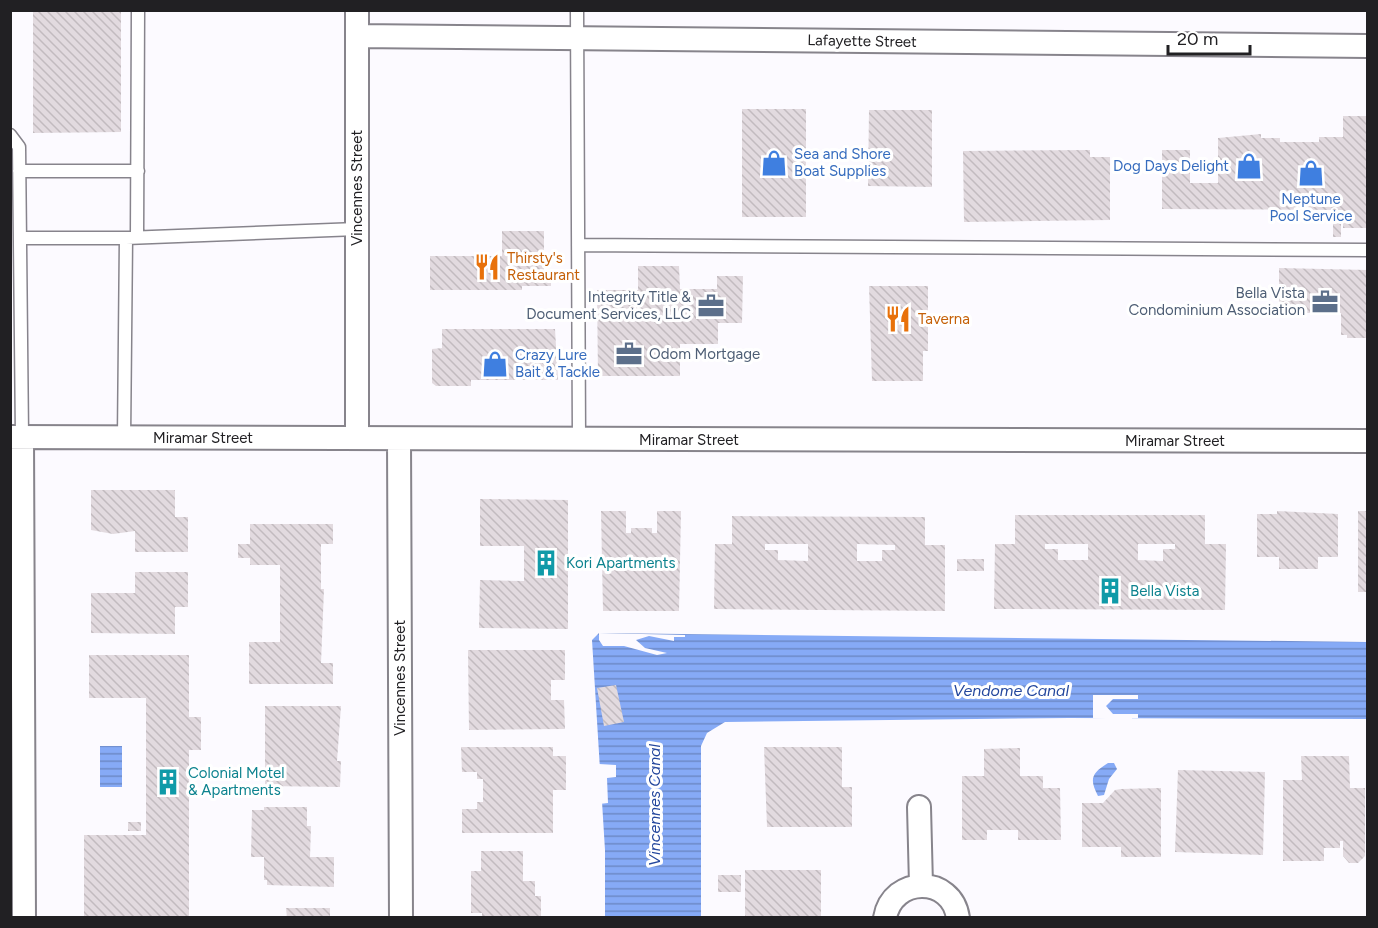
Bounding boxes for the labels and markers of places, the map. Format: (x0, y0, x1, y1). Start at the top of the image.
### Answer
place label: Sea and Shore Boat Supplies (794, 145, 891, 180)
shop icon: Sea and Shore Boat Supplies (759, 148, 789, 178)
shop icon: Dog Days Delight (1234, 151, 1264, 181)
place label: Dog Days Delight (1113, 157, 1229, 175)
shop icon: Neptune Pool Service (1296, 158, 1326, 188)
place label: Neptune Pool Service (1270, 190, 1353, 225)
place label: Thirsty's Restaurant (507, 249, 580, 284)
restaurant icon: Thirsty's Restaurant (472, 252, 502, 282)
place label: Bella Vista Condominium Association (1128, 284, 1305, 319)
office icon: Bella Vista Condominium Association (1310, 287, 1340, 317)
place label: Integrity Title & Document Services, LLC (526, 288, 691, 323)
office icon: Integrity Title & Document Services, LLC (696, 291, 726, 321)
restaurant icon: Taverna (883, 304, 913, 334)
place label: Taverna (918, 310, 970, 328)
office icon: Odom Mortgage (614, 339, 644, 369)
place label: Odom Mortgage (649, 345, 760, 363)
place label: Crazy Lure Bait & Tackle (515, 346, 600, 381)
shop icon: Crazy Lure Bait & Tackle (480, 349, 510, 379)
building icon: Kori Apartments (531, 548, 561, 578)
place label: Kori Apartments (566, 554, 675, 572)
building icon: Bella Vista (1095, 576, 1125, 606)
place label: Bella Vista (1130, 582, 1199, 600)
place label: Colonial Motel & Apartments (188, 764, 285, 799)
building icon: Colonial Motel & Apartments (153, 767, 183, 797)

